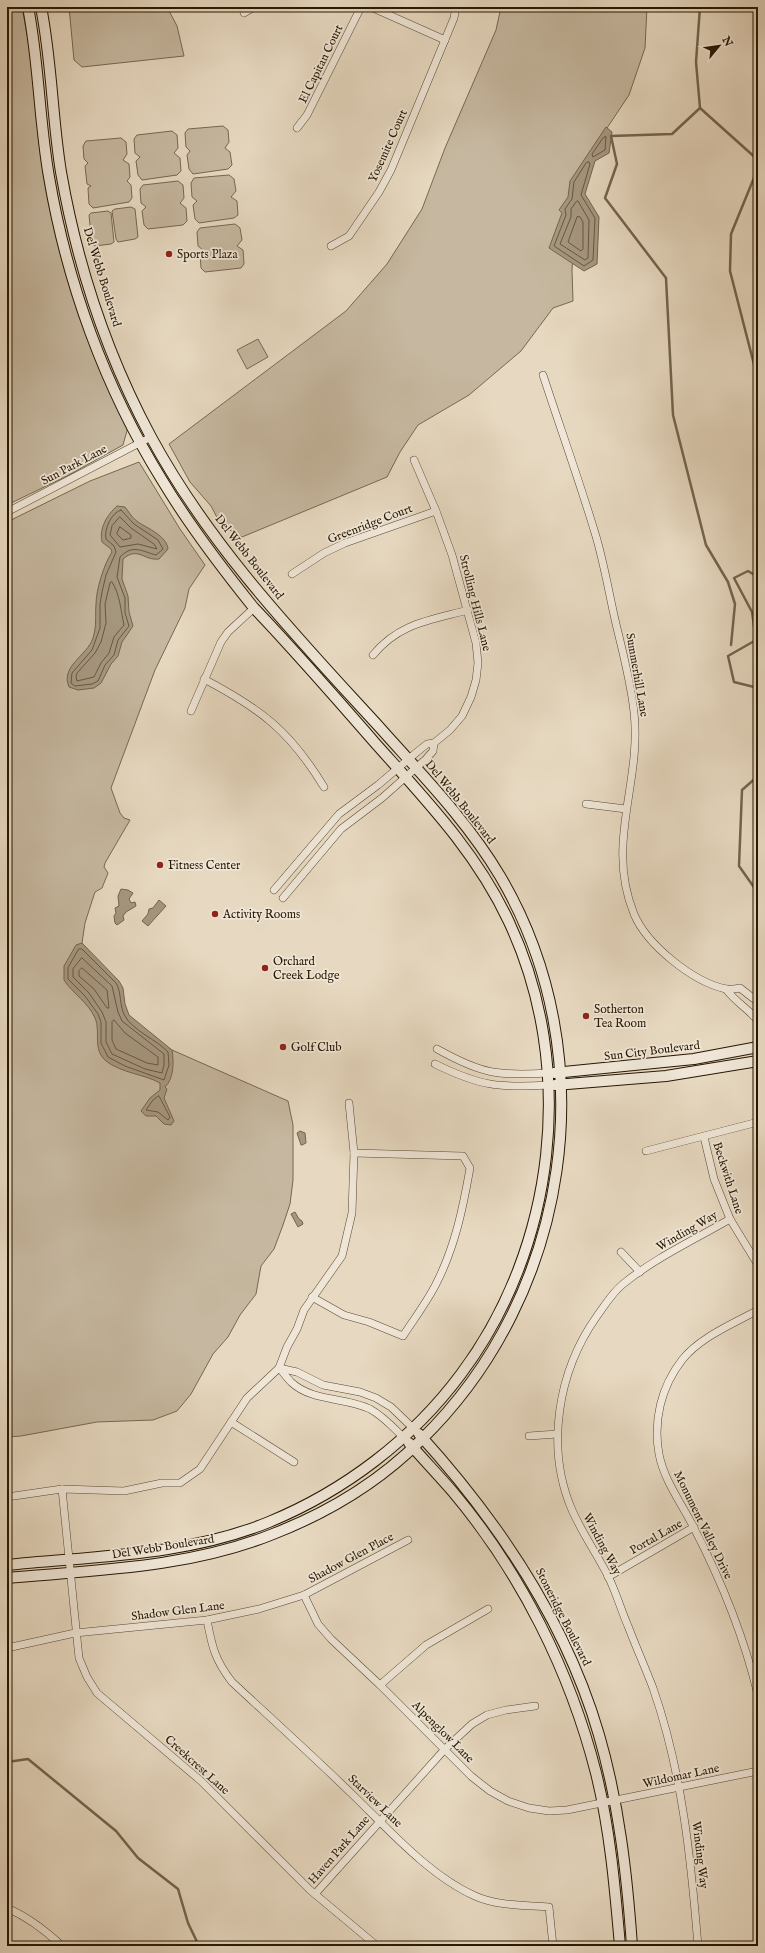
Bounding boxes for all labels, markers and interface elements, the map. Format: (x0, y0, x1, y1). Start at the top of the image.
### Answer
street label: El Capitan Court (295, 22, 347, 106)
north arrow (699, 26, 739, 66)
text: N (718, 33, 736, 50)
street label: Yosemite Court (365, 107, 411, 185)
street label: Del Webb Boulevard (80, 225, 124, 329)
place label: Sports Plaza (177, 247, 238, 263)
marker: Sports Plaza (164, 249, 174, 259)
street label: Sun Park Lane (38, 441, 110, 489)
street label: Greenridge Court (325, 501, 415, 547)
street label: Del Webb Boulevard (211, 512, 287, 603)
street label: Strolling Hills Lane (456, 553, 494, 653)
street label: Summerhill Lane (622, 632, 652, 719)
street label: Del Webb Boulevard (422, 757, 499, 847)
place label: Fitness Center (168, 858, 241, 873)
marker: Fitness Center (155, 860, 165, 870)
place label: Activity Rooms (222, 907, 300, 922)
marker: Activity Rooms (210, 909, 220, 919)
place label: Orchard Creek Lodge (273, 954, 340, 983)
marker: Orchard Creek Lodge (260, 963, 270, 973)
place label: Sotherton Tea Room (594, 1002, 646, 1031)
marker: Sotherton Tea Room (581, 1011, 591, 1021)
street label: Sun City Boulevard (603, 1038, 701, 1064)
place label: Golf Club (291, 1040, 342, 1055)
marker: Golf Club (278, 1042, 288, 1052)
street label: Beckwith Lane (709, 1140, 747, 1216)
street label: Winding Way (654, 1207, 720, 1254)
street label: Monument Valley Drive (670, 1468, 736, 1582)
street label: Winding Way (579, 1511, 625, 1578)
street label: Portal Lane (627, 1516, 685, 1558)
street label: Shadow Glen Place (306, 1529, 397, 1587)
street label: Del Webb Boulevard (111, 1531, 216, 1562)
street label: Stoneridge Boulevard (532, 1566, 594, 1669)
street label: Shadow Glen Lane (130, 1598, 226, 1624)
street label: Alpenglow Lane (407, 1697, 478, 1767)
street label: Creekcrest Lane (162, 1732, 233, 1798)
street label: Wildomar Lane (641, 1760, 721, 1791)
street label: Starview Lane (345, 1771, 406, 1831)
street label: Haven Park Lane (305, 1812, 373, 1887)
street label: Winding Way (688, 1820, 712, 1890)

